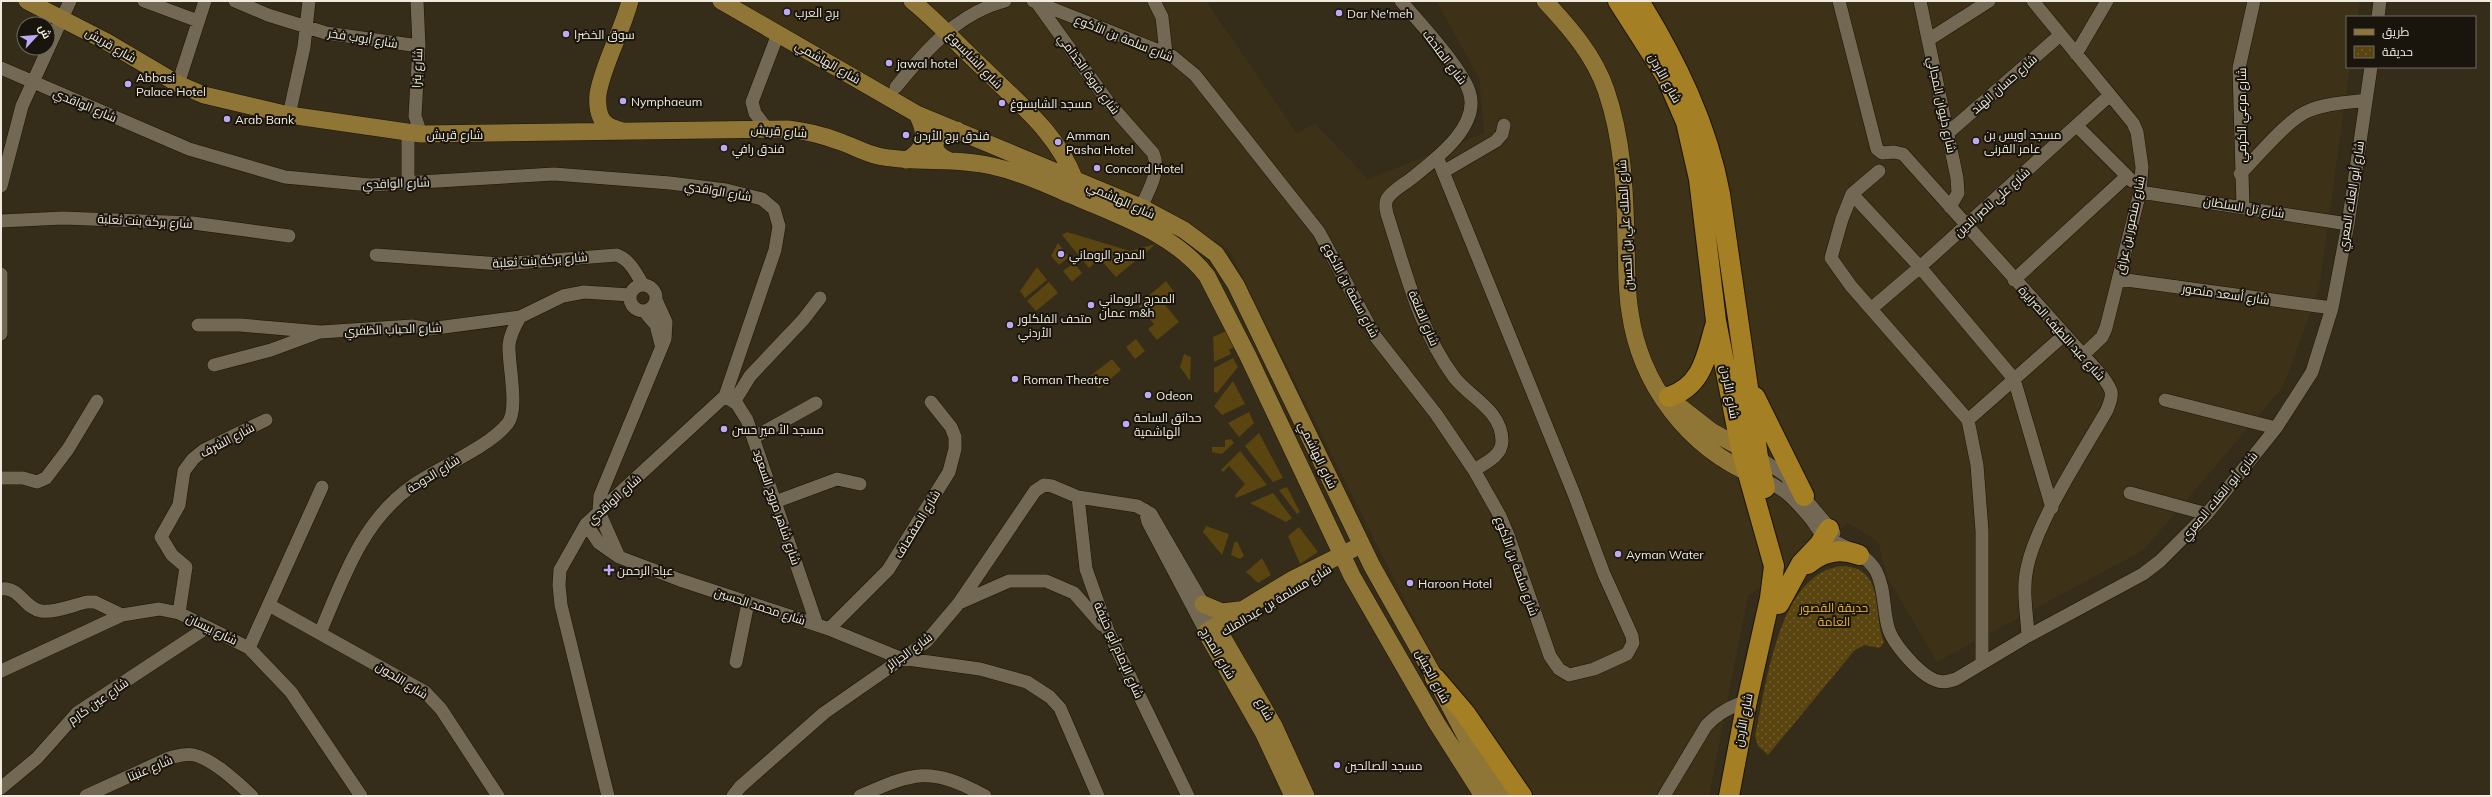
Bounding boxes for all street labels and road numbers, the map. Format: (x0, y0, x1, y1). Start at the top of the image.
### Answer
street label: شارع سلمة بن الأكوع (1072, 11, 1176, 66)
street label: شارع قريش (82, 24, 139, 66)
street label: شارع أيوب فخر (326, 25, 399, 52)
street label: شارع المتحف (1419, 27, 1470, 88)
street label: شارع الشابسوغ (943, 28, 1006, 93)
street label: شارع فروة الجذامي (1052, 31, 1123, 119)
street label: شارع الهاشمي (791, 37, 863, 89)
street label: شارع بترا (408, 48, 427, 88)
street label: شارع الأردن (1644, 51, 1685, 106)
street label: شارع حسان الهند (1968, 51, 2041, 117)
street label: شارع دليوان المجالي (1922, 56, 1960, 155)
street label: شارع مرعي الكرمي (2234, 68, 2252, 162)
street label: شارع الواقدي (50, 85, 119, 128)
street label: شارع قريش (750, 122, 808, 141)
street label: شارع قريش (427, 127, 483, 143)
street label: شارع أبو العلاء المعري (2335, 140, 2370, 253)
street label: شارع الملك علي بن الحسين (1614, 159, 1639, 291)
street label: شارع علي ناصر الدين (1951, 164, 2035, 242)
street label: شارع الواقدي (362, 174, 430, 195)
street label: شارع منصور بن عراق (2112, 174, 2149, 276)
street label: شارع الواقدي (683, 178, 753, 207)
street label: شارع الهاشمي (1083, 178, 1157, 224)
street label: شارع تل السلطان (2202, 193, 2286, 222)
street label: شارع بركة بنت ثعلبة (97, 211, 193, 232)
street label: شارع سلمة بن الأكوع (1319, 240, 1382, 340)
street label: شارع بركة بنت ثعلبة (492, 249, 588, 272)
street label: شارع أسعد منصور (2180, 280, 2271, 309)
street label: شارع عبد اللطيف الصرايرة (2015, 283, 2108, 384)
street label: شارع القلعة (1405, 288, 1442, 348)
street label: شارع الحباب الظفري (344, 320, 442, 341)
street label: شارع الأردن (1716, 364, 1743, 420)
street label: شارع الشرف (197, 419, 257, 461)
street label: شارع الهاشمي (1293, 419, 1341, 492)
street label: شارع شاهر مروح السعود (749, 447, 804, 567)
street label: شارع أبو العلاء المعري (2177, 448, 2263, 545)
street label: شارع الدوحة (404, 452, 463, 497)
street label: شارع الواقدي (584, 471, 646, 529)
street label: شارع الصفصاف (891, 487, 944, 561)
street label: شارع سلمة بن الأكوع (1491, 514, 1542, 618)
street label: شارع مسلمة بن عبدالملك (1218, 561, 1335, 640)
street label: شارع محمد الحسين (712, 584, 808, 629)
street label: شارع الإمام أبو حنيفة (1090, 599, 1147, 701)
street label: شارع بيسان (184, 610, 240, 649)
street label: شارع المدرج (1196, 624, 1239, 682)
street label: شارع الجزائر (882, 629, 936, 674)
street label: شارع الجيش (1412, 647, 1453, 706)
street label: شارع اللجون (373, 658, 431, 703)
street label: شارع عين كارم (65, 675, 132, 728)
street label: شارع الأردن (1730, 692, 1757, 748)
street label: شارع (1252, 695, 1277, 723)
street label: شارع عنبتا (125, 752, 175, 785)

